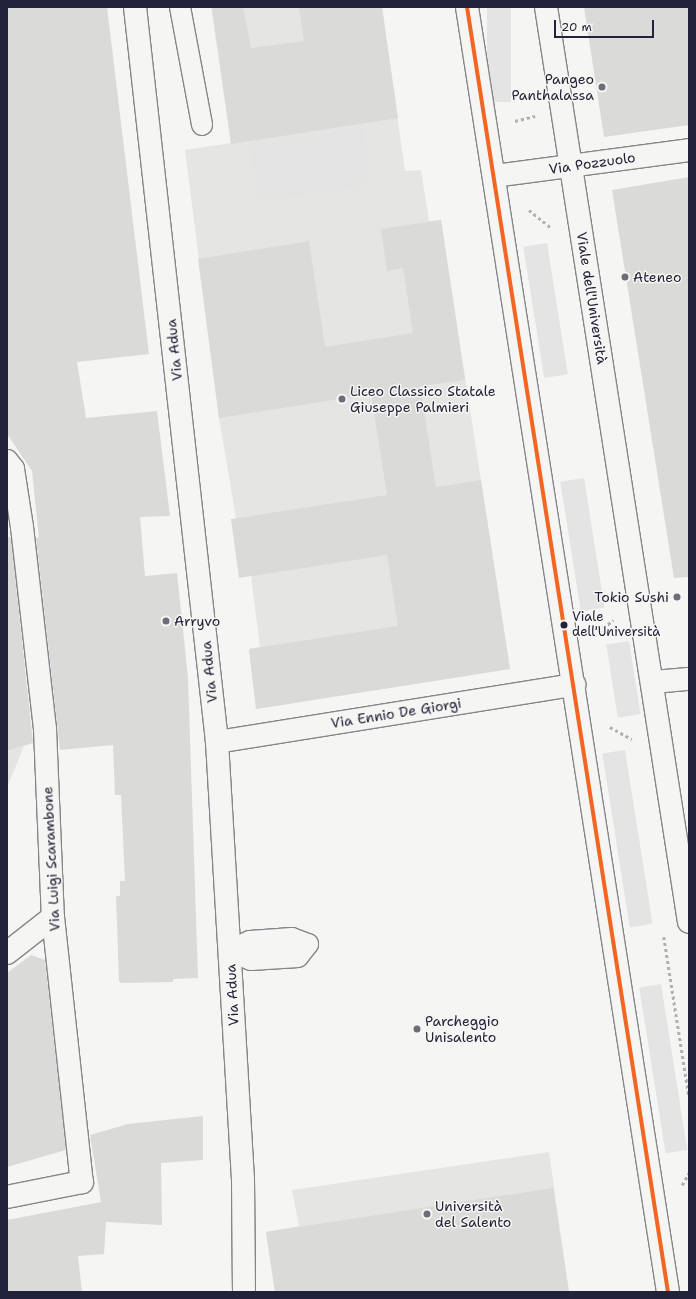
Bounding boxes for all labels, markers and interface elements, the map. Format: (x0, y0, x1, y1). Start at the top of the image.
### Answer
scale bar (556, 12, 656, 38)
text: 20 m (561, 19, 592, 35)
place label: Pangeo Panthalassa (511, 71, 594, 104)
marker: Pangeo Panthalassa (597, 82, 607, 92)
street label: Via Pozzuolo (548, 149, 636, 177)
street label: Viale dell'Università (573, 231, 611, 365)
place label: Ateneo (633, 269, 681, 285)
marker: Ateneo (620, 272, 630, 282)
street label: Via Adua (162, 318, 186, 382)
place label: Liceo Classico Statale Giuseppe Palmieri (350, 383, 496, 416)
marker: Liceo Classico Statale Giuseppe Palmieri (337, 394, 347, 404)
place label: Tokio Sushi (594, 589, 669, 605)
marker: Tokio Sushi (672, 592, 682, 602)
place label: Viale dell'Università (572, 610, 660, 641)
place label: Arryvo (174, 613, 220, 629)
marker: Arryvo (161, 616, 171, 626)
marker: Viale dell'Università (559, 620, 569, 630)
street label: Via Adua (197, 640, 221, 704)
street label: Via Ennio De Giorgi (330, 694, 462, 732)
street label: Via Luigi Scarambone (39, 786, 63, 932)
street label: Via Adua (222, 963, 242, 1027)
place label: Parcheggio Unisalento (425, 1013, 499, 1046)
marker: Parcheggio Unisalento (412, 1024, 422, 1034)
place label: Università del Salento (435, 1198, 511, 1230)
marker: Università del Salento (422, 1209, 432, 1219)

